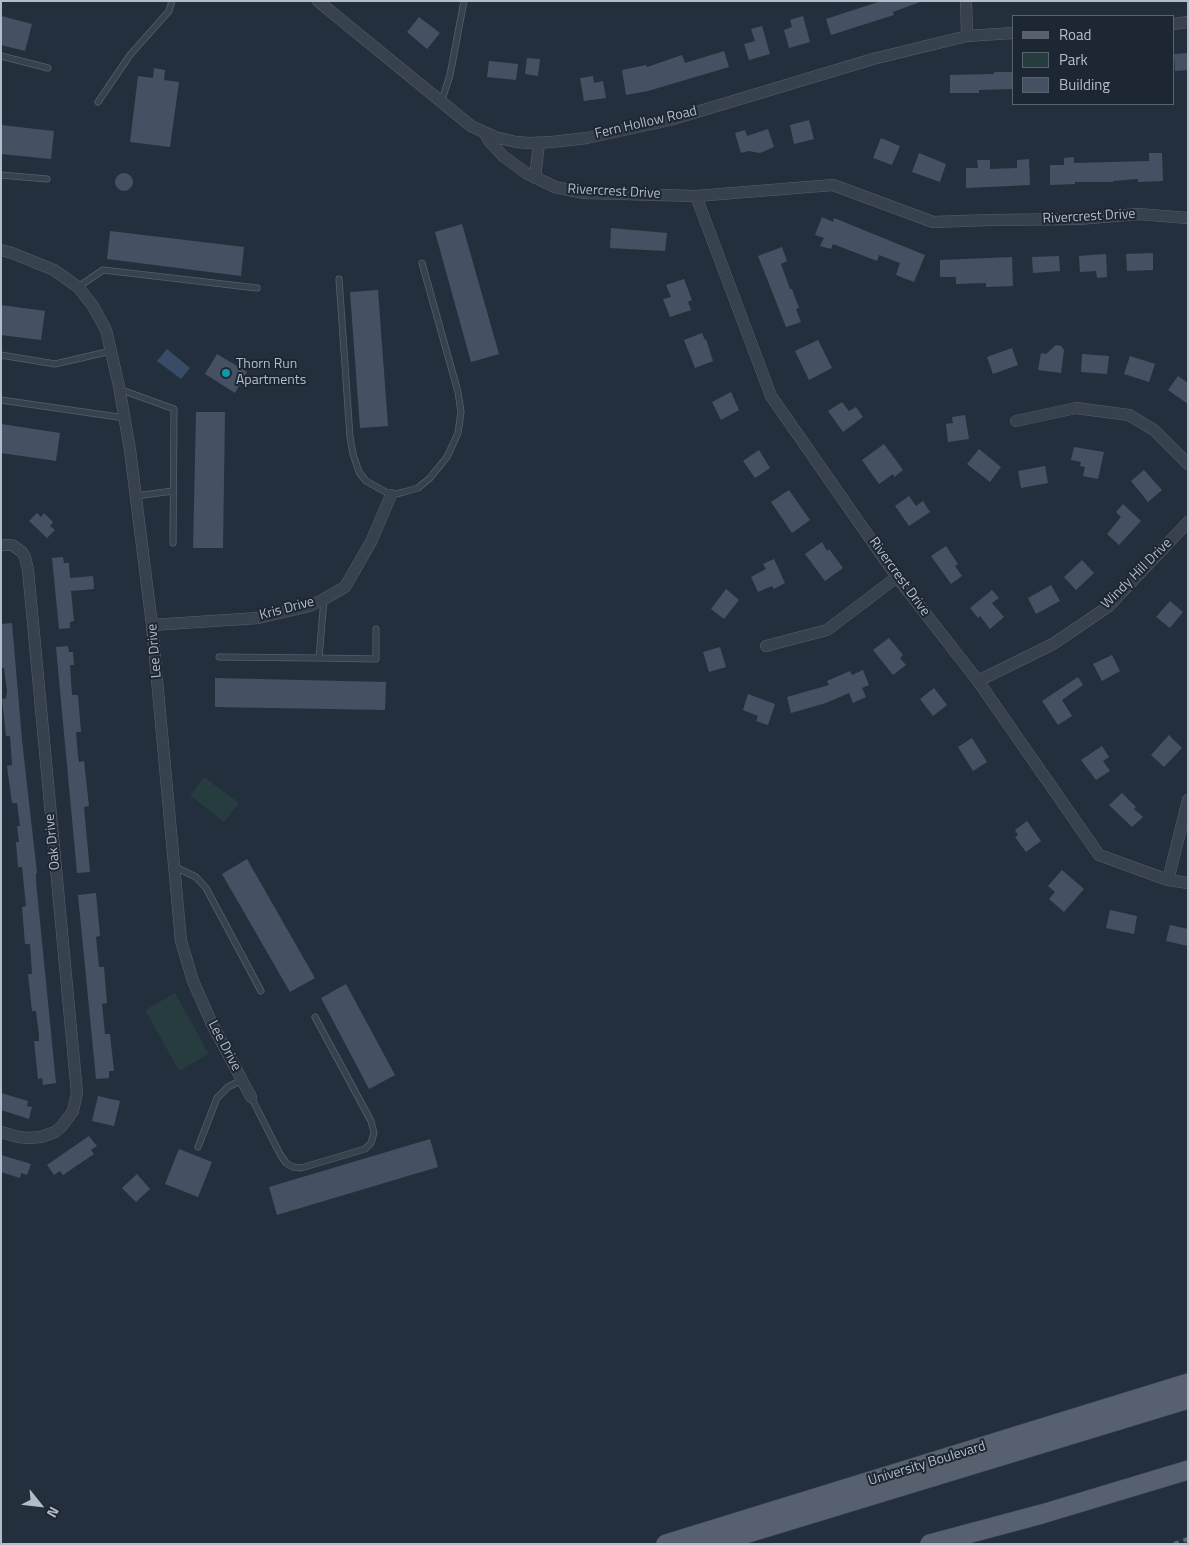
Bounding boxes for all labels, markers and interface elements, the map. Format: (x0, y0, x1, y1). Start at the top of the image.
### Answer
legend (1012, 15, 1174, 105)
text: Road (1059, 23, 1091, 46)
text: Park (1059, 48, 1088, 71)
text: Building (1059, 73, 1110, 96)
street label: Fern Hollow Road (593, 103, 699, 143)
street label: Rivercrest Drive (567, 181, 661, 203)
street label: Rivercrest Drive (1042, 206, 1136, 228)
place label: Thorn Run Apartments (236, 357, 306, 390)
marker: Thorn Run Apartments (220, 367, 232, 379)
street label: Rivercrest Drive (865, 534, 933, 620)
street label: Windy Hill Drive (1098, 535, 1176, 613)
street label: Kris Drive (258, 594, 316, 624)
street label: Lee Drive (144, 623, 166, 679)
street label: Oak Drive (42, 813, 64, 871)
street label: Lee Drive (204, 1018, 244, 1074)
street label: University Boulevard (866, 1438, 988, 1490)
north arrow (15, 1480, 65, 1530)
text: N (42, 1503, 65, 1522)

